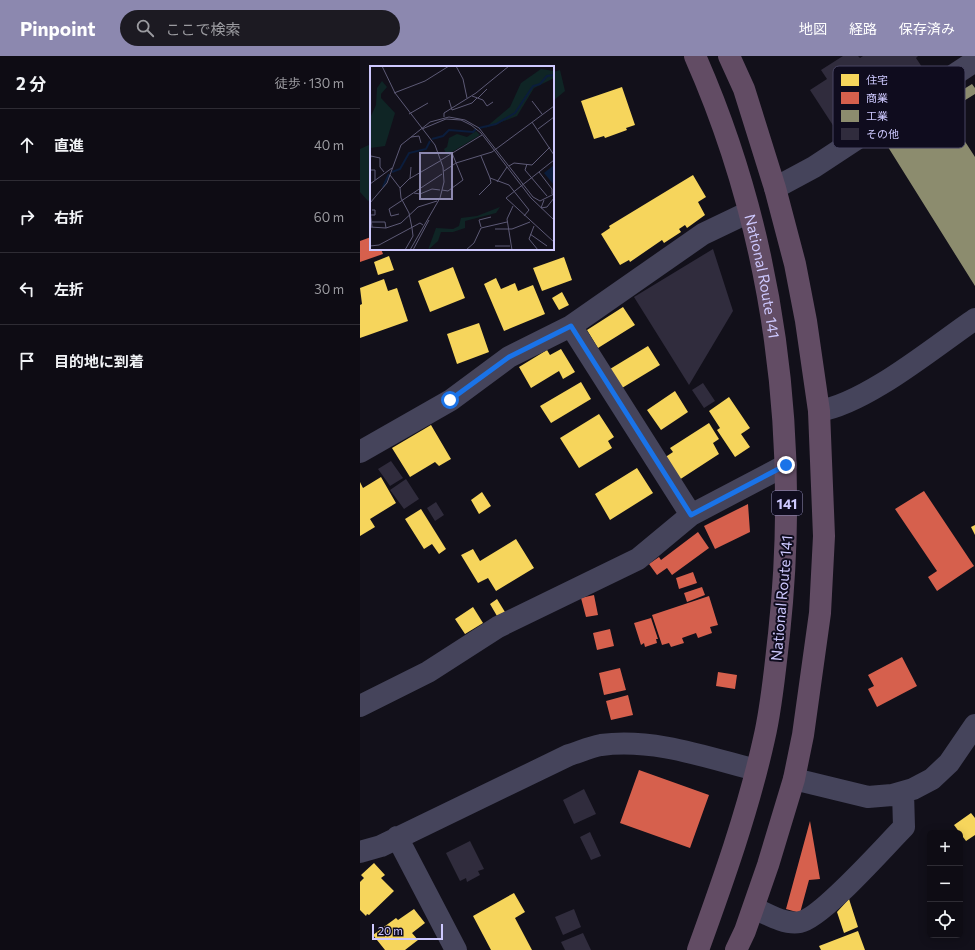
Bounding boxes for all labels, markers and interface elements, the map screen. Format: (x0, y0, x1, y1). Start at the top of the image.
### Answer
search box (120, 10, 400, 46)
text: Pinpoint (20, 17, 96, 40)
icon: search (134, 17, 156, 39)
text: ここで検索 (166, 20, 241, 38)
text: 地図 (799, 20, 827, 37)
text: 経路 (849, 20, 877, 37)
text: 保存済み (899, 20, 955, 37)
inset map (370, 66, 554, 250)
legend (833, 66, 965, 148)
text: 2 分 (16, 73, 46, 94)
text: 住宅 (866, 73, 888, 86)
text: 徒歩 · 130 m (275, 75, 344, 91)
text: 商業 (866, 91, 888, 104)
text: 工業 (866, 109, 888, 122)
text: その他 (866, 127, 899, 140)
icon: ahead (16, 134, 38, 156)
text: 直進 (54, 136, 84, 154)
text: 40 m (314, 137, 344, 153)
icon: right (16, 206, 38, 228)
text: 右折 (54, 208, 84, 226)
text: 60 m (314, 209, 344, 225)
street label: National Route 141 (741, 212, 784, 340)
icon: left (16, 278, 38, 300)
text: 左折 (54, 280, 84, 298)
text: 30 m (314, 281, 344, 297)
icon: arrive (16, 350, 38, 372)
text: 目的地に到着 (54, 352, 144, 370)
route start (441, 391, 459, 409)
route end (777, 456, 795, 474)
road number: 141 (772, 491, 802, 515)
street label: National Route 141 (767, 534, 795, 662)
map controls (927, 830, 963, 938)
button: + (927, 830, 963, 866)
button: − (927, 866, 963, 902)
button: locate (927, 902, 963, 938)
scale bar (372, 922, 443, 941)
text: 20 m (378, 924, 403, 937)

